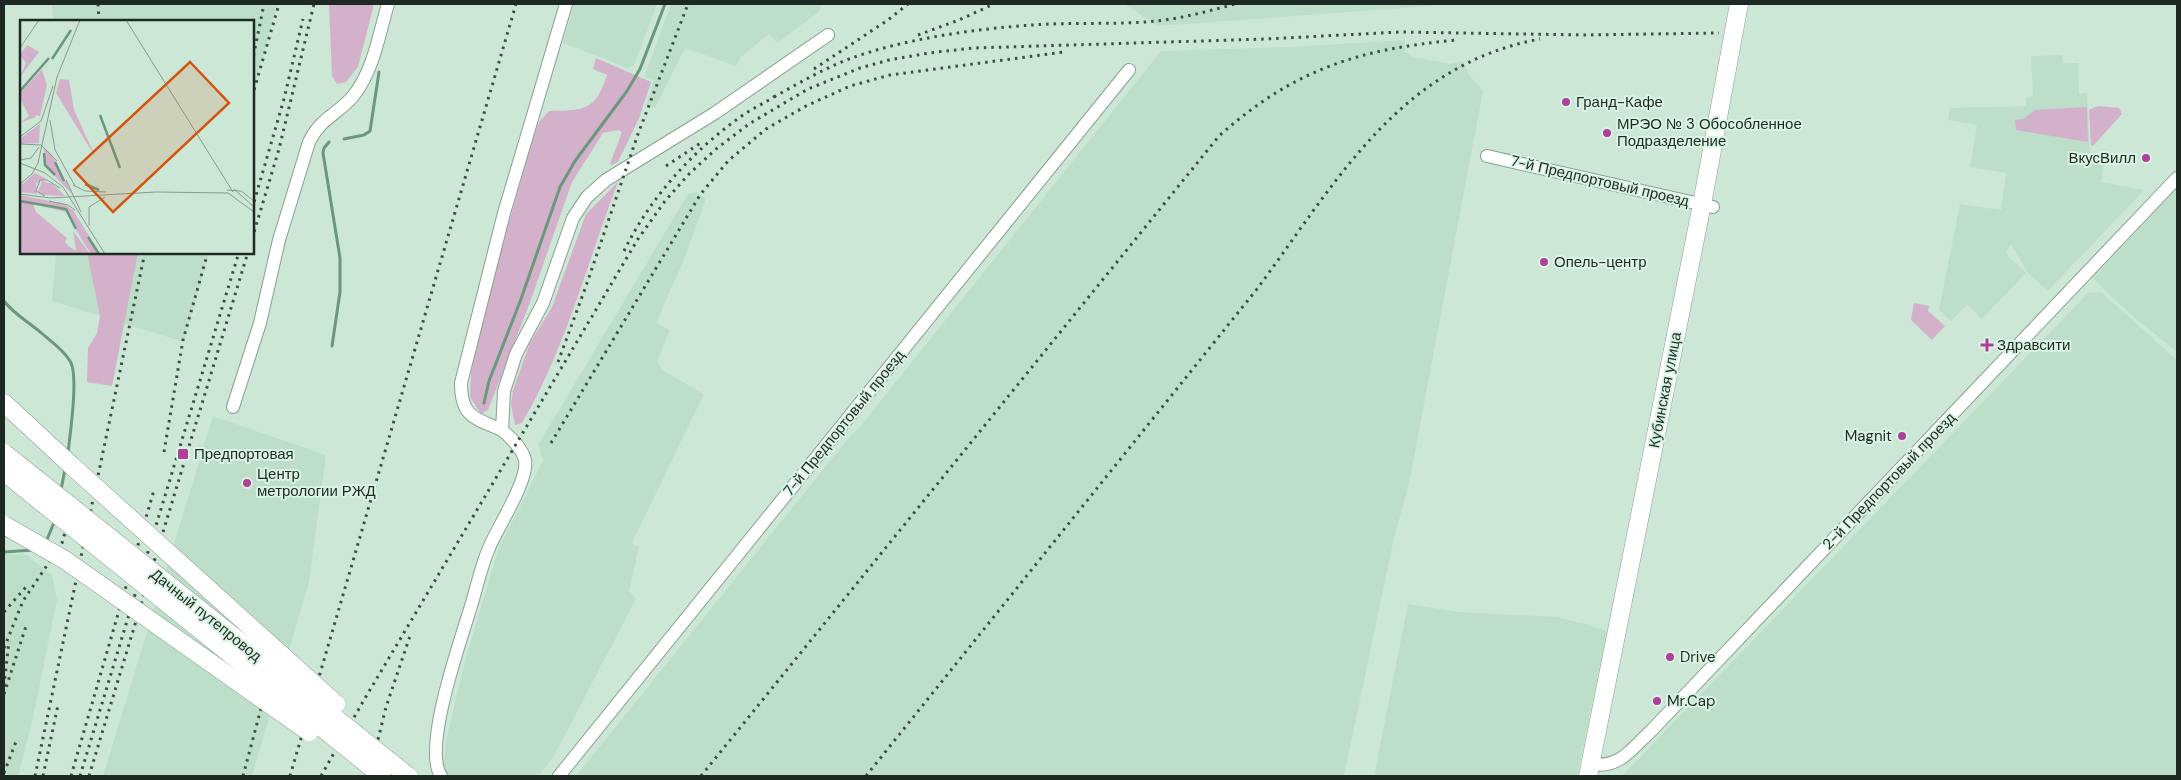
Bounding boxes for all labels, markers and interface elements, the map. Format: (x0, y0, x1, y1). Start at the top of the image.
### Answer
inset map (20, 20, 254, 254)
place label: Гранд-Кафе (1576, 92, 1663, 112)
marker: Гранд-Кафе (1560, 96, 1572, 108)
place label: МРЭО № 3 Обособленное Подразделение (1617, 114, 1802, 151)
marker: МРЭО № 3 Обособленное Подразделение (1601, 127, 1613, 139)
place label: ВкусВилл (2069, 148, 2136, 168)
street label: 7-й Предпортовый проезд (1509, 151, 1691, 211)
marker: ВкусВилл (2140, 152, 2152, 164)
place label: Опель-центр (1554, 252, 1647, 272)
marker: Опель-центр (1538, 256, 1550, 268)
street label: Кубинская улица (1644, 330, 1686, 450)
place label: Здравсити (1997, 335, 2070, 355)
marker: Здравсити (1981, 339, 1993, 351)
street label: 7-й Предпортовый проезд (779, 346, 909, 500)
street label: 2-й Предпортовый проезд (1818, 408, 1960, 554)
place label: Magnit (1845, 426, 1892, 446)
marker: Magnit (1896, 430, 1908, 442)
place label: Предпортовая (194, 444, 294, 464)
marker: Предпортовая (176, 447, 190, 461)
place label: Центр метрологии РЖД (257, 464, 376, 501)
marker: Центр метрологии РЖД (241, 477, 253, 489)
street label: Дачный путепровод (146, 564, 266, 666)
place label: Drive (1680, 647, 1716, 667)
marker: Drive (1664, 651, 1676, 663)
place label: Mr.Cap (1667, 691, 1715, 711)
marker: Mr.Cap (1651, 695, 1663, 707)

